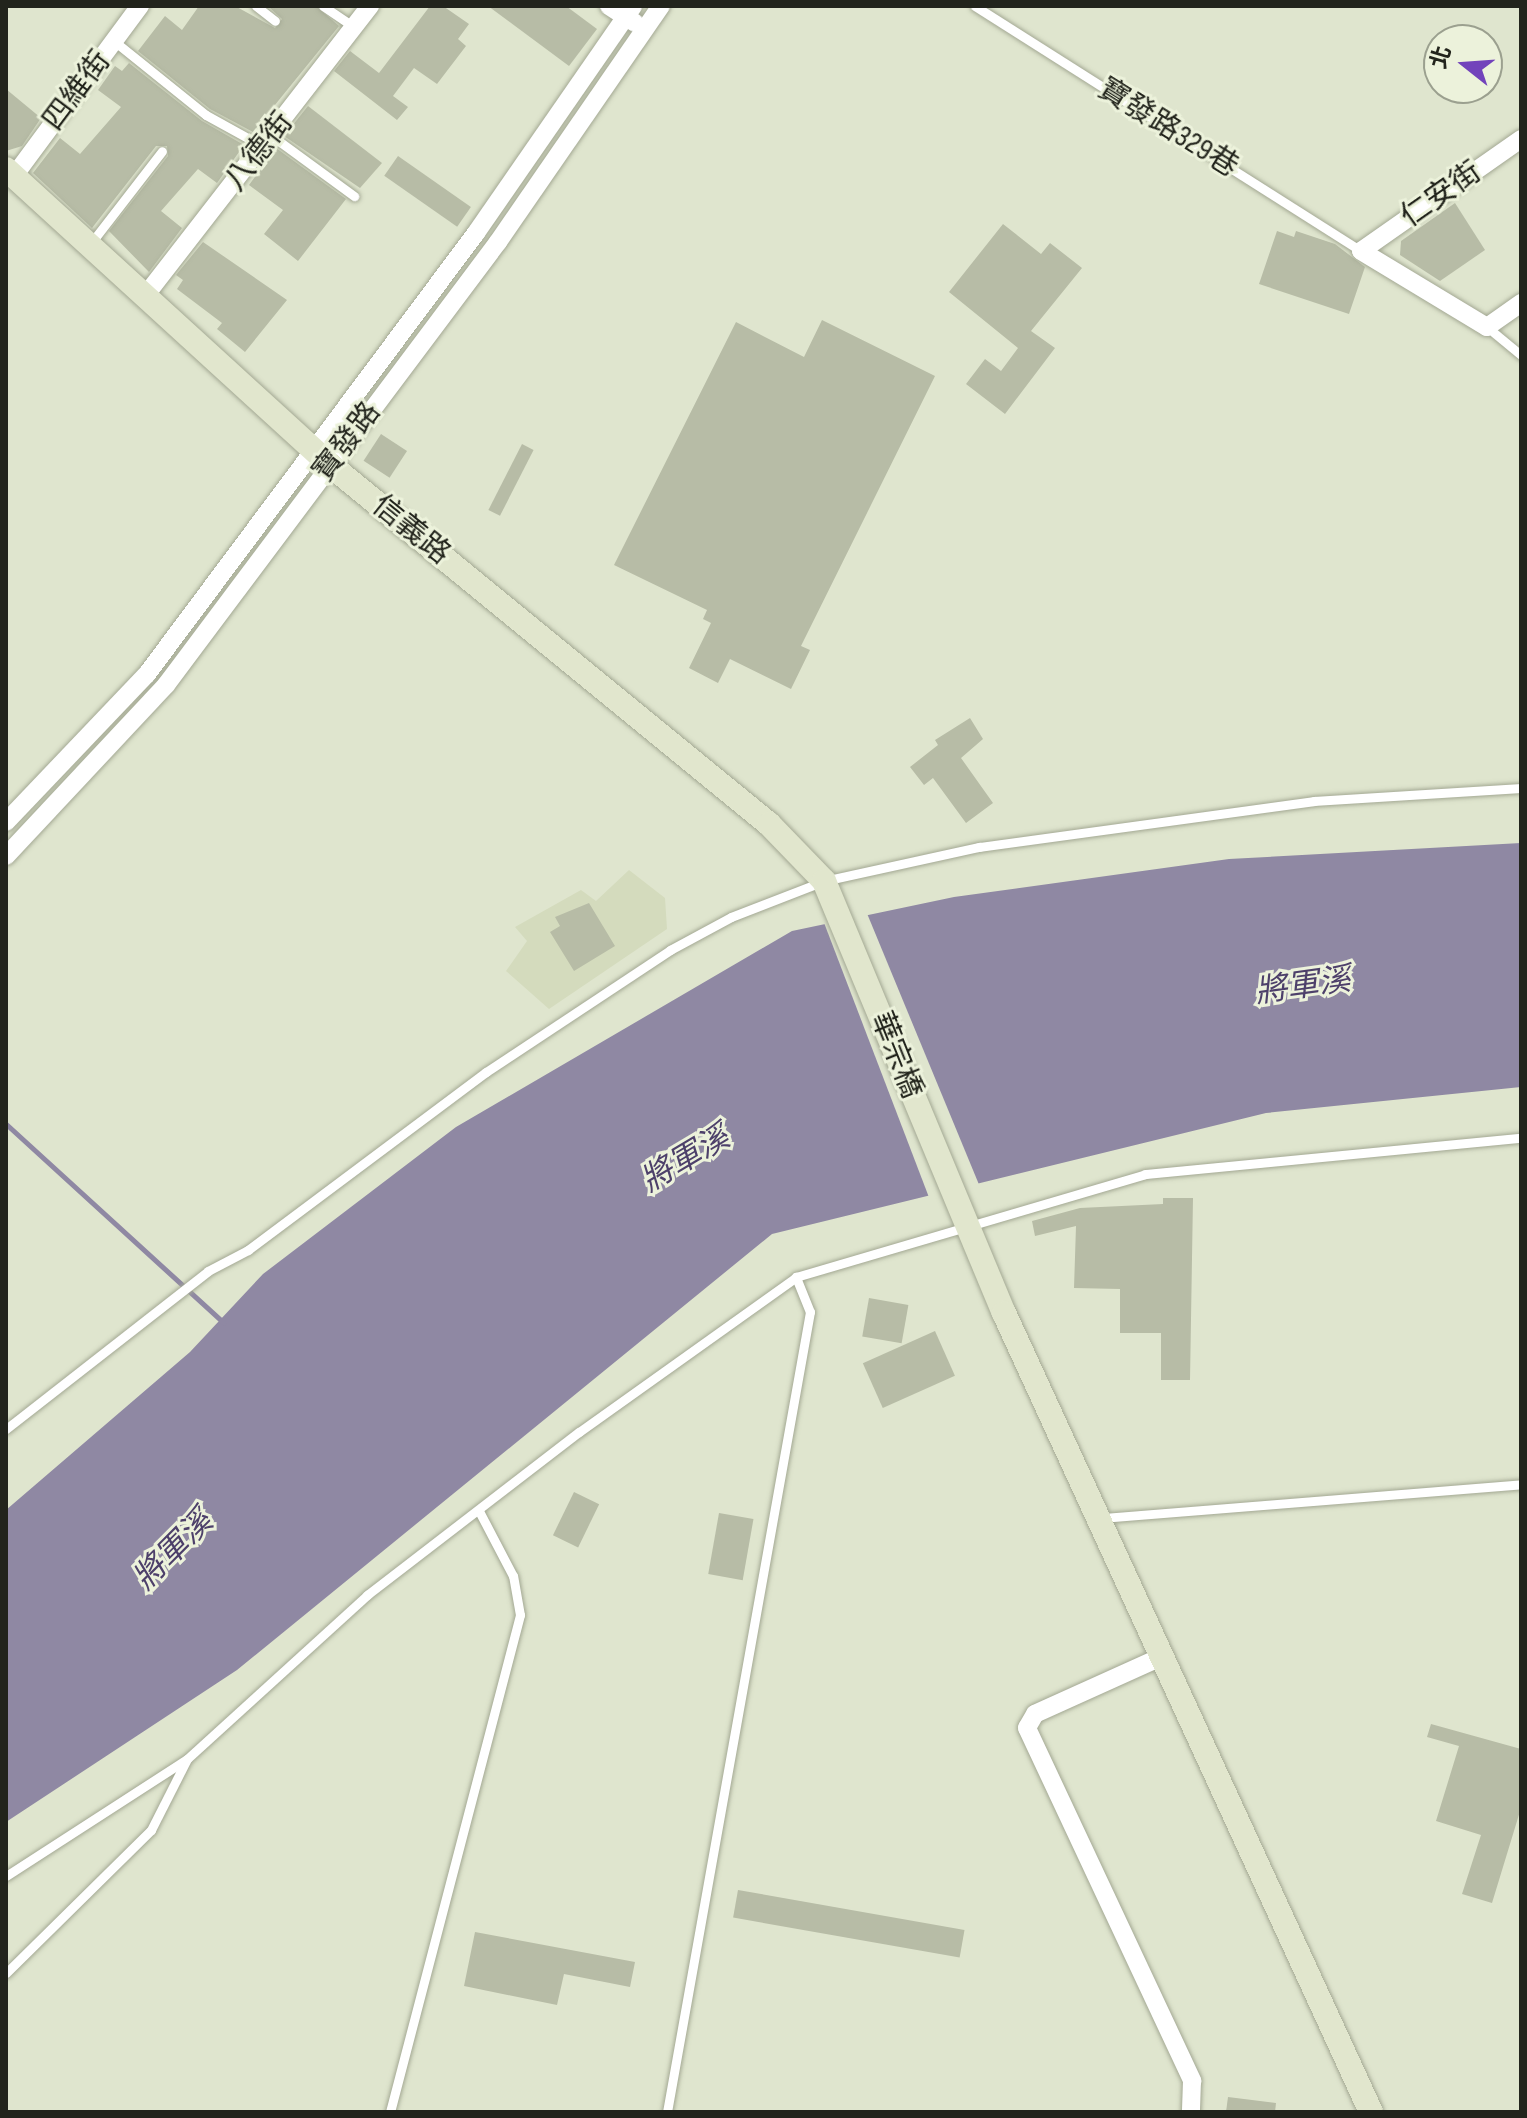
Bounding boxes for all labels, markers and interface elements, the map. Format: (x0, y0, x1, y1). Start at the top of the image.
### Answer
north arrow (1423, 24, 1503, 104)
text: 北 (1425, 43, 1458, 72)
street label: 四維街 (36, 44, 118, 138)
street label: 寶發路329巷 (1091, 71, 1245, 185)
street label: 八德街 (217, 105, 301, 199)
street label: 仁安街 (1394, 154, 1488, 236)
street label: 寶發路 (306, 395, 388, 489)
street label: 信義路 (365, 488, 457, 572)
water label: 將軍溪 (1253, 961, 1353, 1013)
street label: 華宗橋 (862, 1007, 930, 1103)
water label: 將軍溪 (635, 1119, 737, 1201)
water label: 將軍溪 (126, 1503, 222, 1599)

